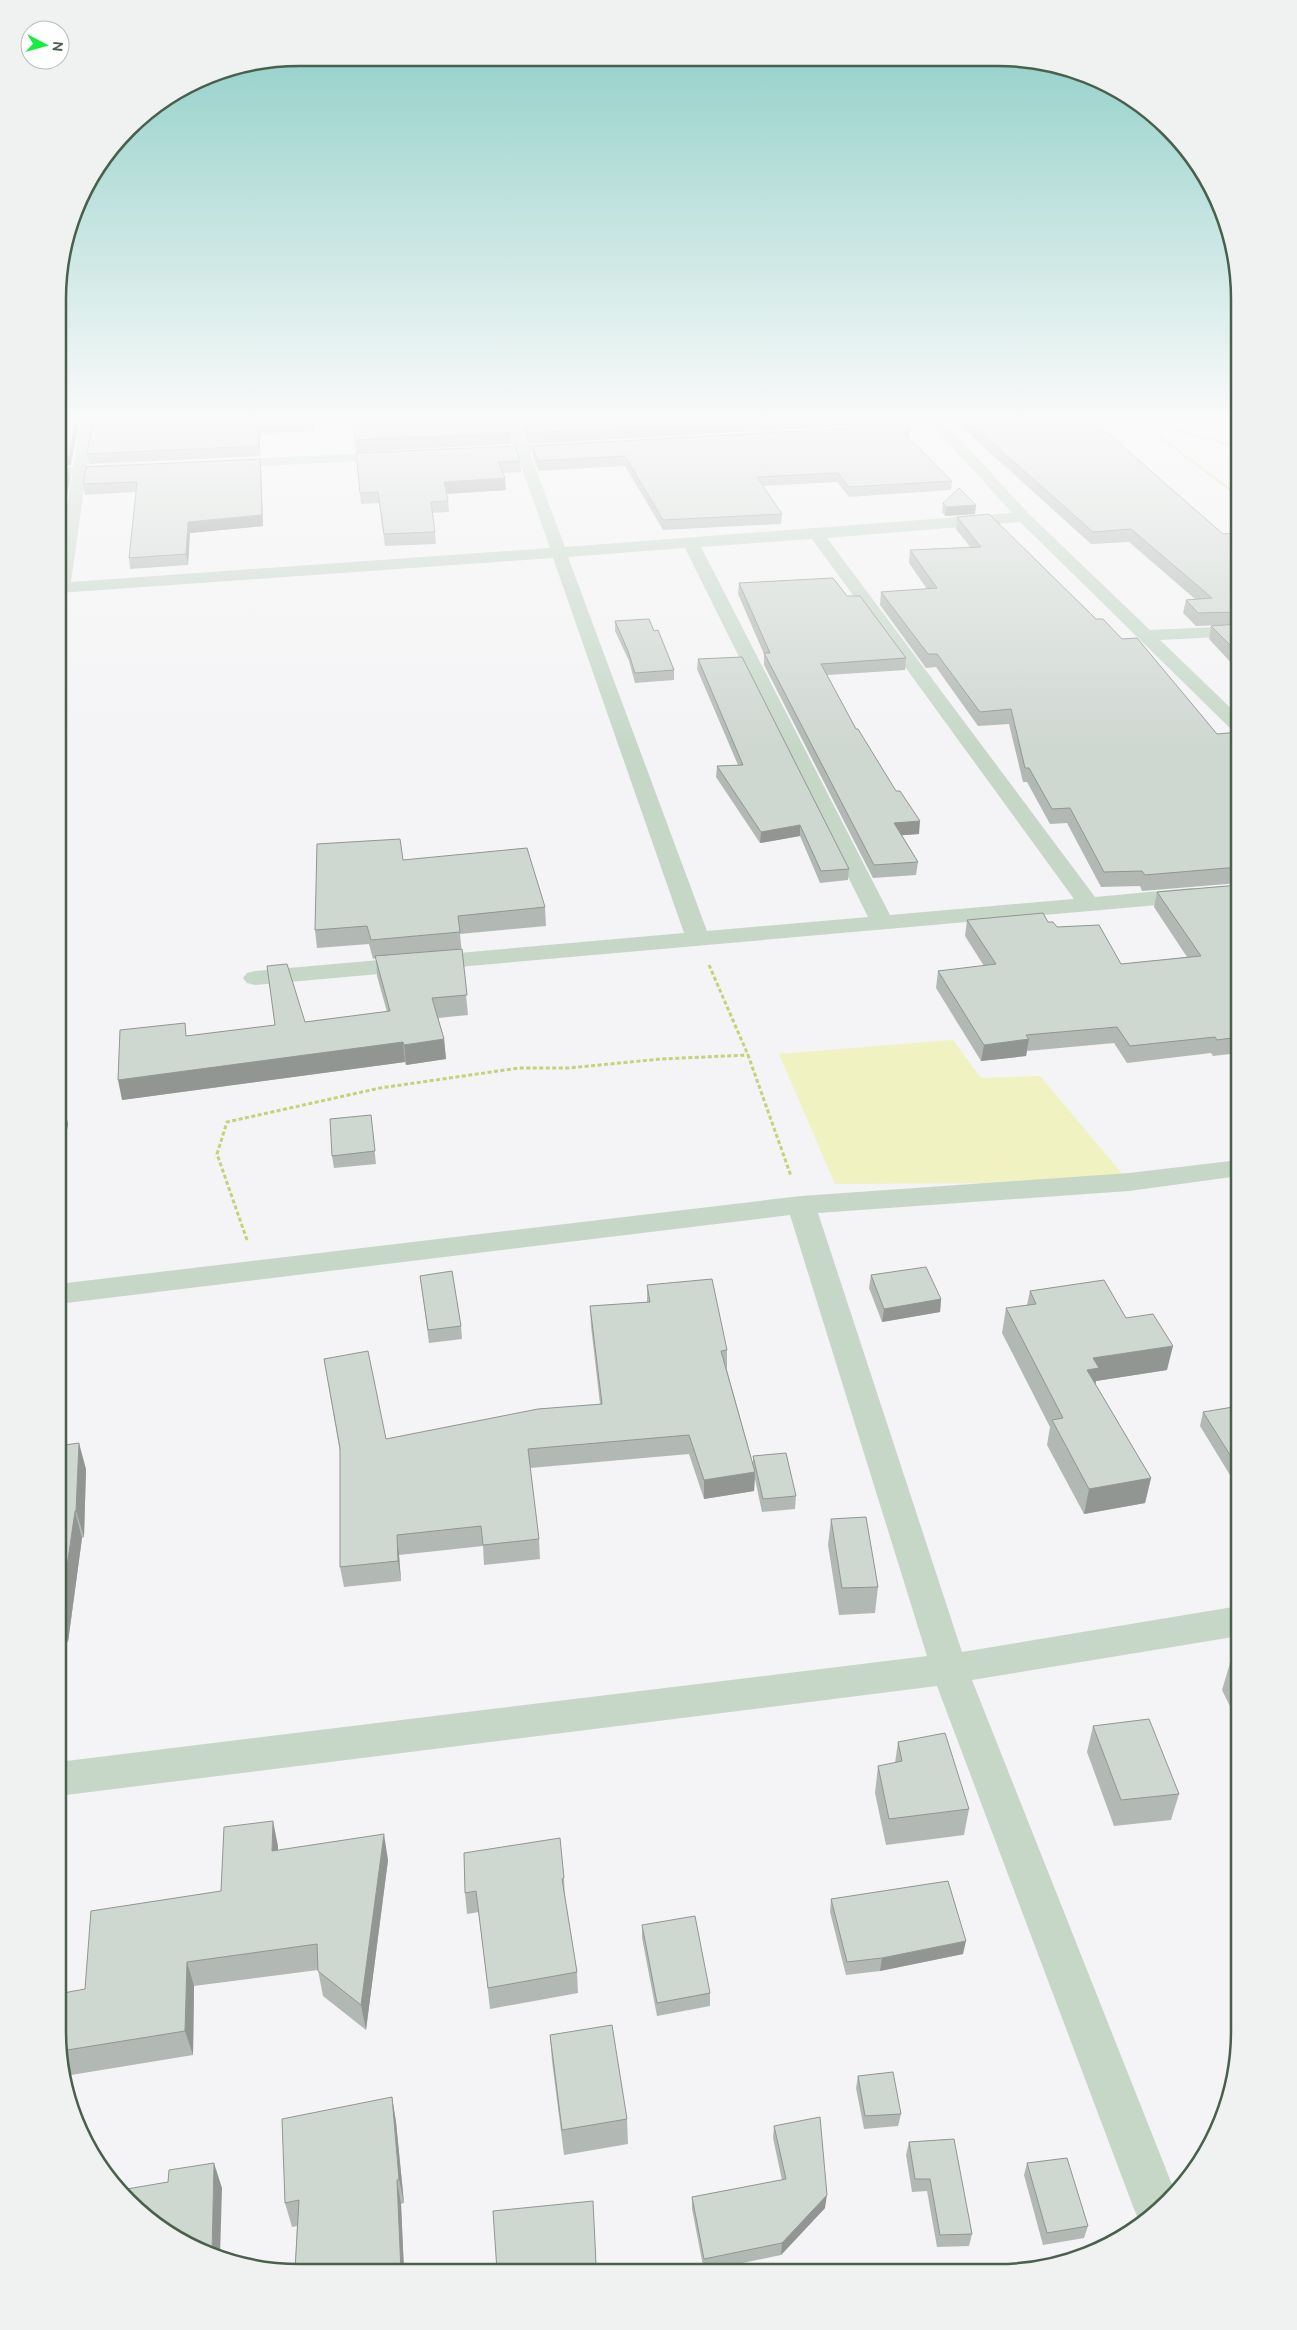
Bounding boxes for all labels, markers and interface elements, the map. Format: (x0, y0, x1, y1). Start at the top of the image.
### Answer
north arrow (20, 20, 70, 70)
text: N (49, 40, 66, 52)

